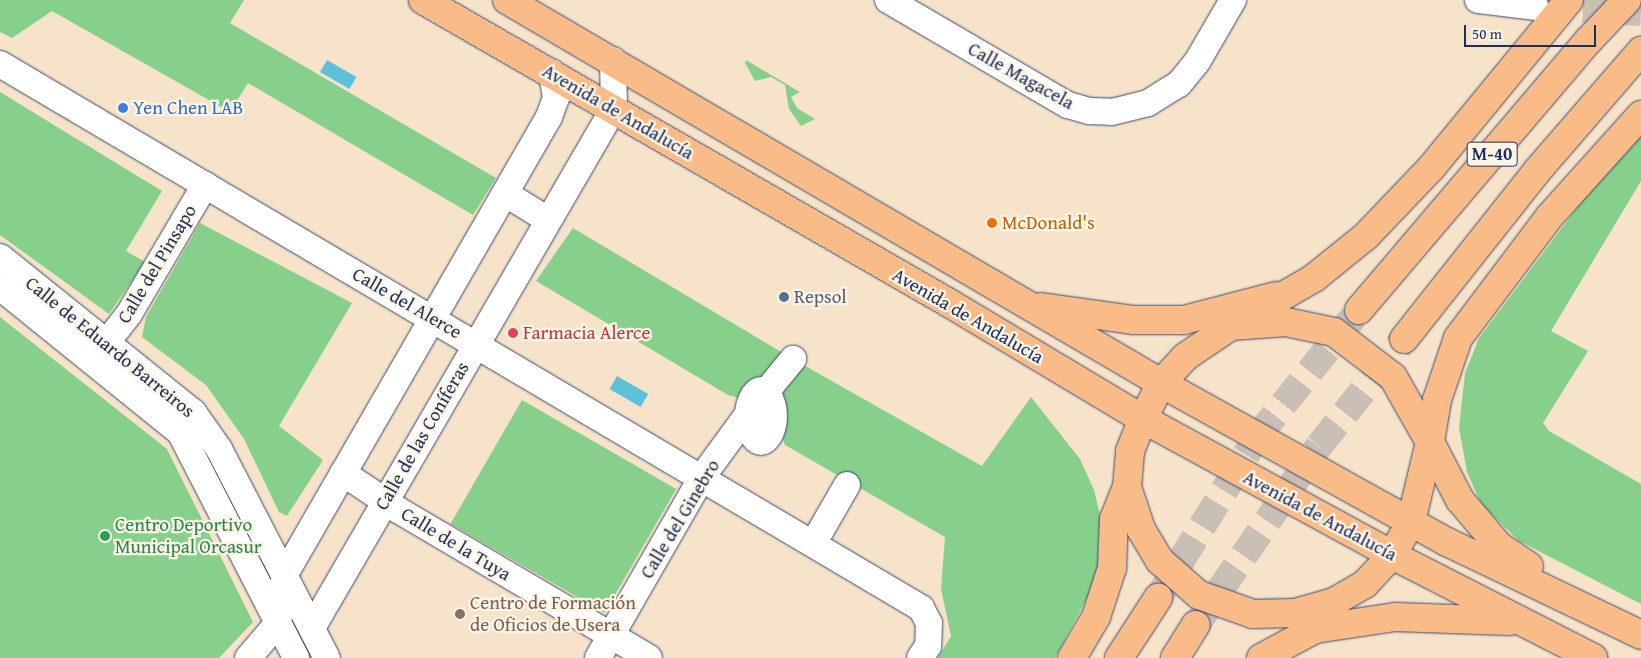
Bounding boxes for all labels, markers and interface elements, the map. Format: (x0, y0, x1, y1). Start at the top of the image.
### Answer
scale bar (1466, 15, 1598, 47)
text: 50 m (1472, 23, 1502, 44)
street label: Calle Magacela (964, 37, 1078, 115)
street label: Avenida de Andalucía (538, 59, 698, 165)
place label: Yen Chen LAB (133, 97, 243, 119)
marker: Yen Chen LAB (117, 102, 129, 114)
road number: M-40 (1466, 138, 1518, 170)
street label: Calle del Pinsapo (113, 201, 201, 327)
place label: McDonald's (1002, 212, 1095, 234)
marker: McDonald's (986, 217, 998, 229)
street label: Calle del Alerce (348, 263, 466, 343)
street label: Avenida de Andalucía (888, 263, 1048, 369)
street label: Calle de Eduardo Barreiros (21, 272, 199, 422)
place label: Repsol (794, 286, 847, 308)
marker: Repsol (778, 291, 790, 303)
place label: Farmacia Alerce (523, 322, 650, 344)
marker: Farmacia Alerce (507, 327, 519, 339)
street label: Calle de las Coníferas (370, 358, 474, 514)
street label: Calle del Ginebro (636, 455, 724, 583)
street label: Avenida de Andalucía (1239, 466, 1401, 566)
street label: Calle de la Tuya (397, 502, 515, 586)
place label: Centro Deportivo Municipal Orcasur (115, 514, 262, 558)
marker: Centro Deportivo Municipal Orcasur (99, 530, 111, 542)
place label: Centro de Formación de Oficios de Usera (470, 592, 636, 636)
marker: Centro de Formación de Oficios de Usera (454, 608, 466, 620)

